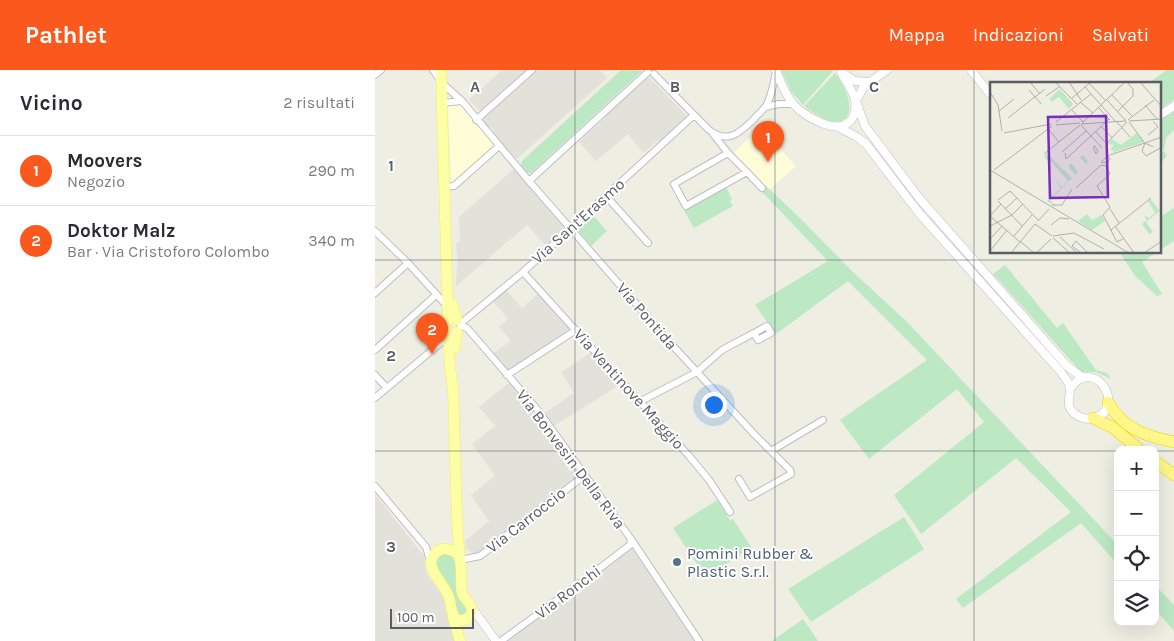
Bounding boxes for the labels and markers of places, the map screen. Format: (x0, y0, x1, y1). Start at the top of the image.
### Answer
pin: 1 (752, 121, 784, 162)
pin: 2 (416, 313, 448, 354)
place label: Pomini Rubber & Plastic S.r.l. (687, 544, 813, 581)
marker: Pomini Rubber & Plastic S.r.l. (671, 556, 683, 568)

